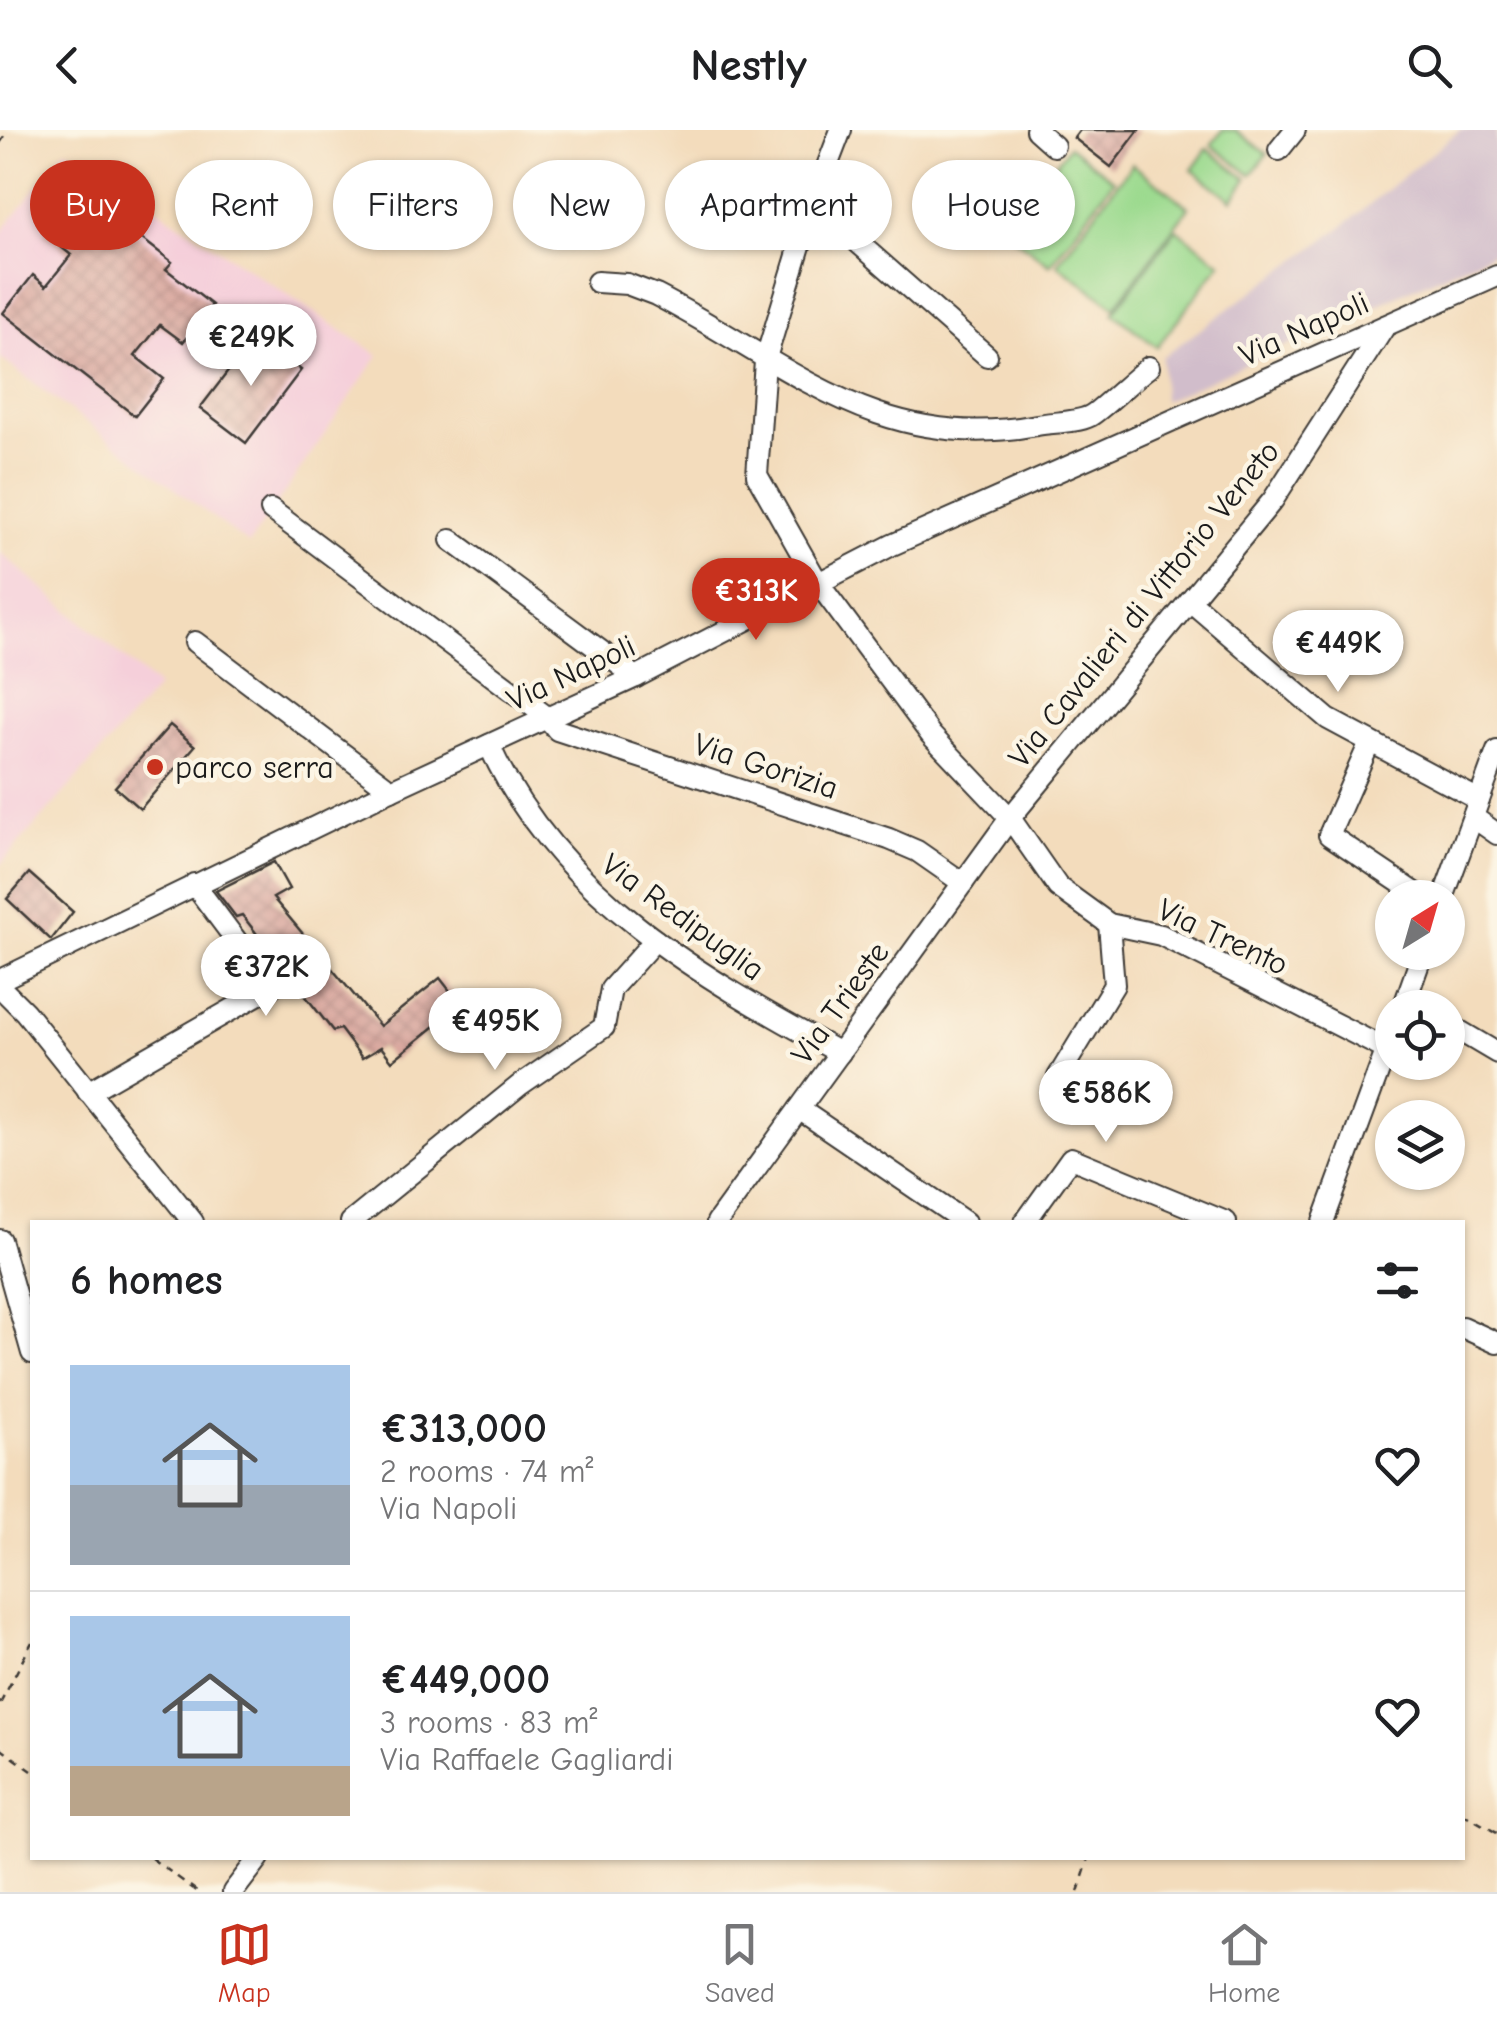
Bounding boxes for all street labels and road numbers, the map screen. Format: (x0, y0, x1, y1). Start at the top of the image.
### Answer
street label: Via Napoli (1234, 284, 1374, 374)
street label: Via Cavalieri di Vittorio Veneto (1001, 433, 1287, 775)
street label: Via Napoli (501, 627, 641, 719)
street label: Via Gorizia (689, 725, 843, 807)
street label: Via Redipuglia (595, 846, 771, 988)
street label: Via Trento (1152, 891, 1294, 983)
street label: Via Trieste (783, 935, 897, 1071)

